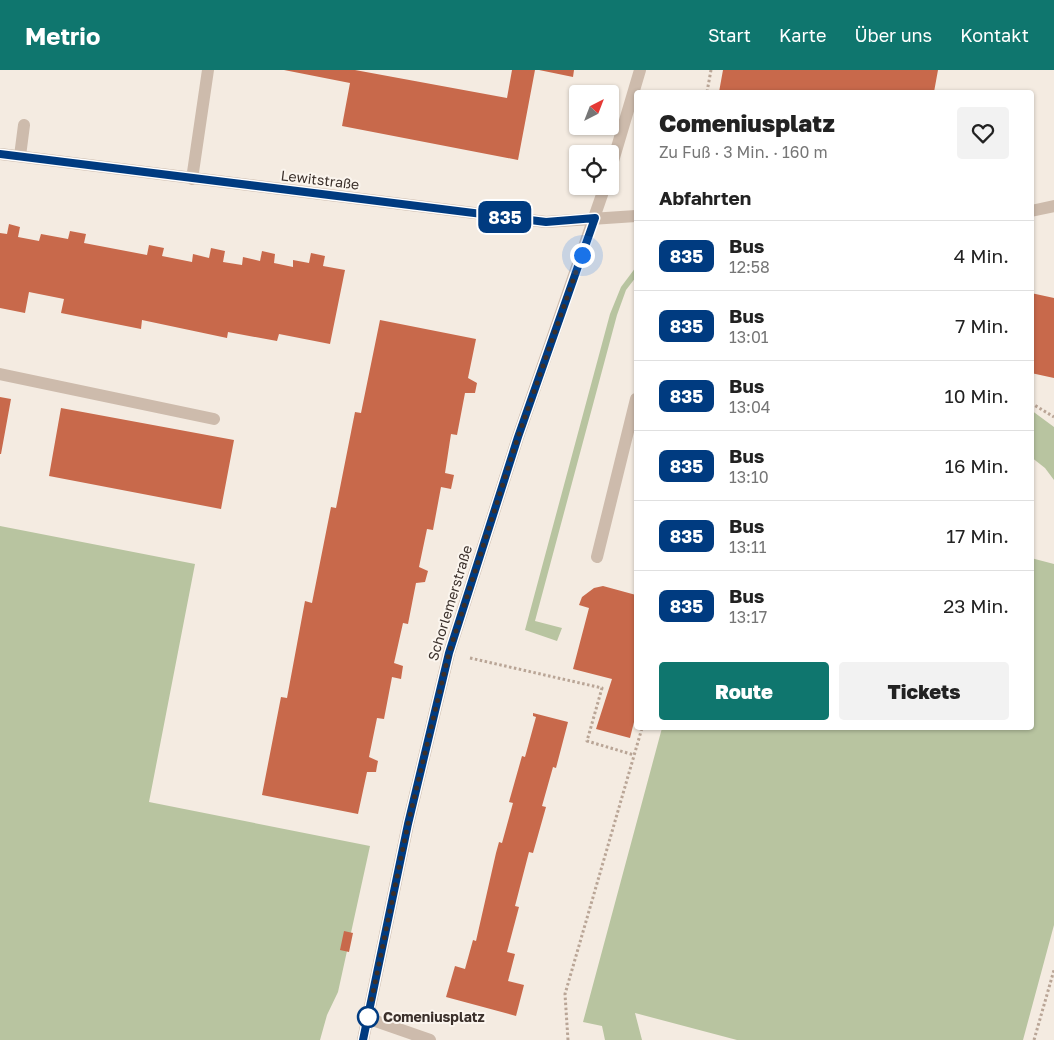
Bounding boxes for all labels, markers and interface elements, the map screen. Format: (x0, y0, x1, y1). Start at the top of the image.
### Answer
text: Metrio (25, 21, 100, 50)
text: Start (708, 24, 751, 46)
text: Karte (779, 24, 826, 46)
text: Über uns (854, 24, 932, 46)
text: Kontakt (960, 24, 1029, 46)
north arrow (569, 85, 619, 135)
map controls (569, 85, 619, 195)
button: heart (957, 107, 1009, 159)
text: Comeniusplatz (659, 108, 835, 137)
text: Zu Fuß · 3 Min. · 160 m (659, 142, 828, 162)
button: locate (569, 145, 619, 195)
street label: Lewitstraße (280, 166, 360, 193)
text: Abfahrten (659, 186, 751, 209)
line badge: 835 (476, 201, 534, 233)
text: 835 (488, 206, 522, 228)
text: Bus (729, 234, 764, 257)
your location (570, 243, 595, 268)
text: 4 Min. (954, 244, 1009, 267)
text: 835 (670, 245, 703, 267)
text: 12:58 (729, 257, 770, 277)
text: Bus (729, 304, 764, 327)
text: 7 Min. (955, 314, 1009, 337)
text: 835 (670, 315, 703, 337)
text: 13:01 (729, 327, 769, 347)
text: Bus (729, 374, 764, 397)
text: 10 Min. (944, 384, 1009, 407)
text: 835 (670, 385, 703, 407)
text: 13:04 (729, 397, 771, 417)
text: Bus (729, 444, 764, 467)
text: 16 Min. (945, 454, 1009, 477)
text: 835 (670, 455, 703, 477)
text: 13:10 (729, 467, 769, 487)
text: Bus (729, 514, 764, 537)
text: 17 Min. (946, 524, 1009, 547)
text: 835 (670, 525, 703, 547)
text: 13:11 (729, 537, 766, 557)
street label: Schorlemerstraße (424, 543, 475, 663)
text: Bus (729, 584, 764, 607)
text: 23 Min. (943, 594, 1009, 617)
text: 835 (670, 595, 703, 617)
text: 13:17 (729, 607, 767, 627)
button: Route (659, 662, 829, 720)
button: Tickets (839, 662, 1009, 720)
marker: Comeniusplatz (357, 1006, 379, 1028)
place label: Comeniusplatz (383, 1008, 485, 1025)

